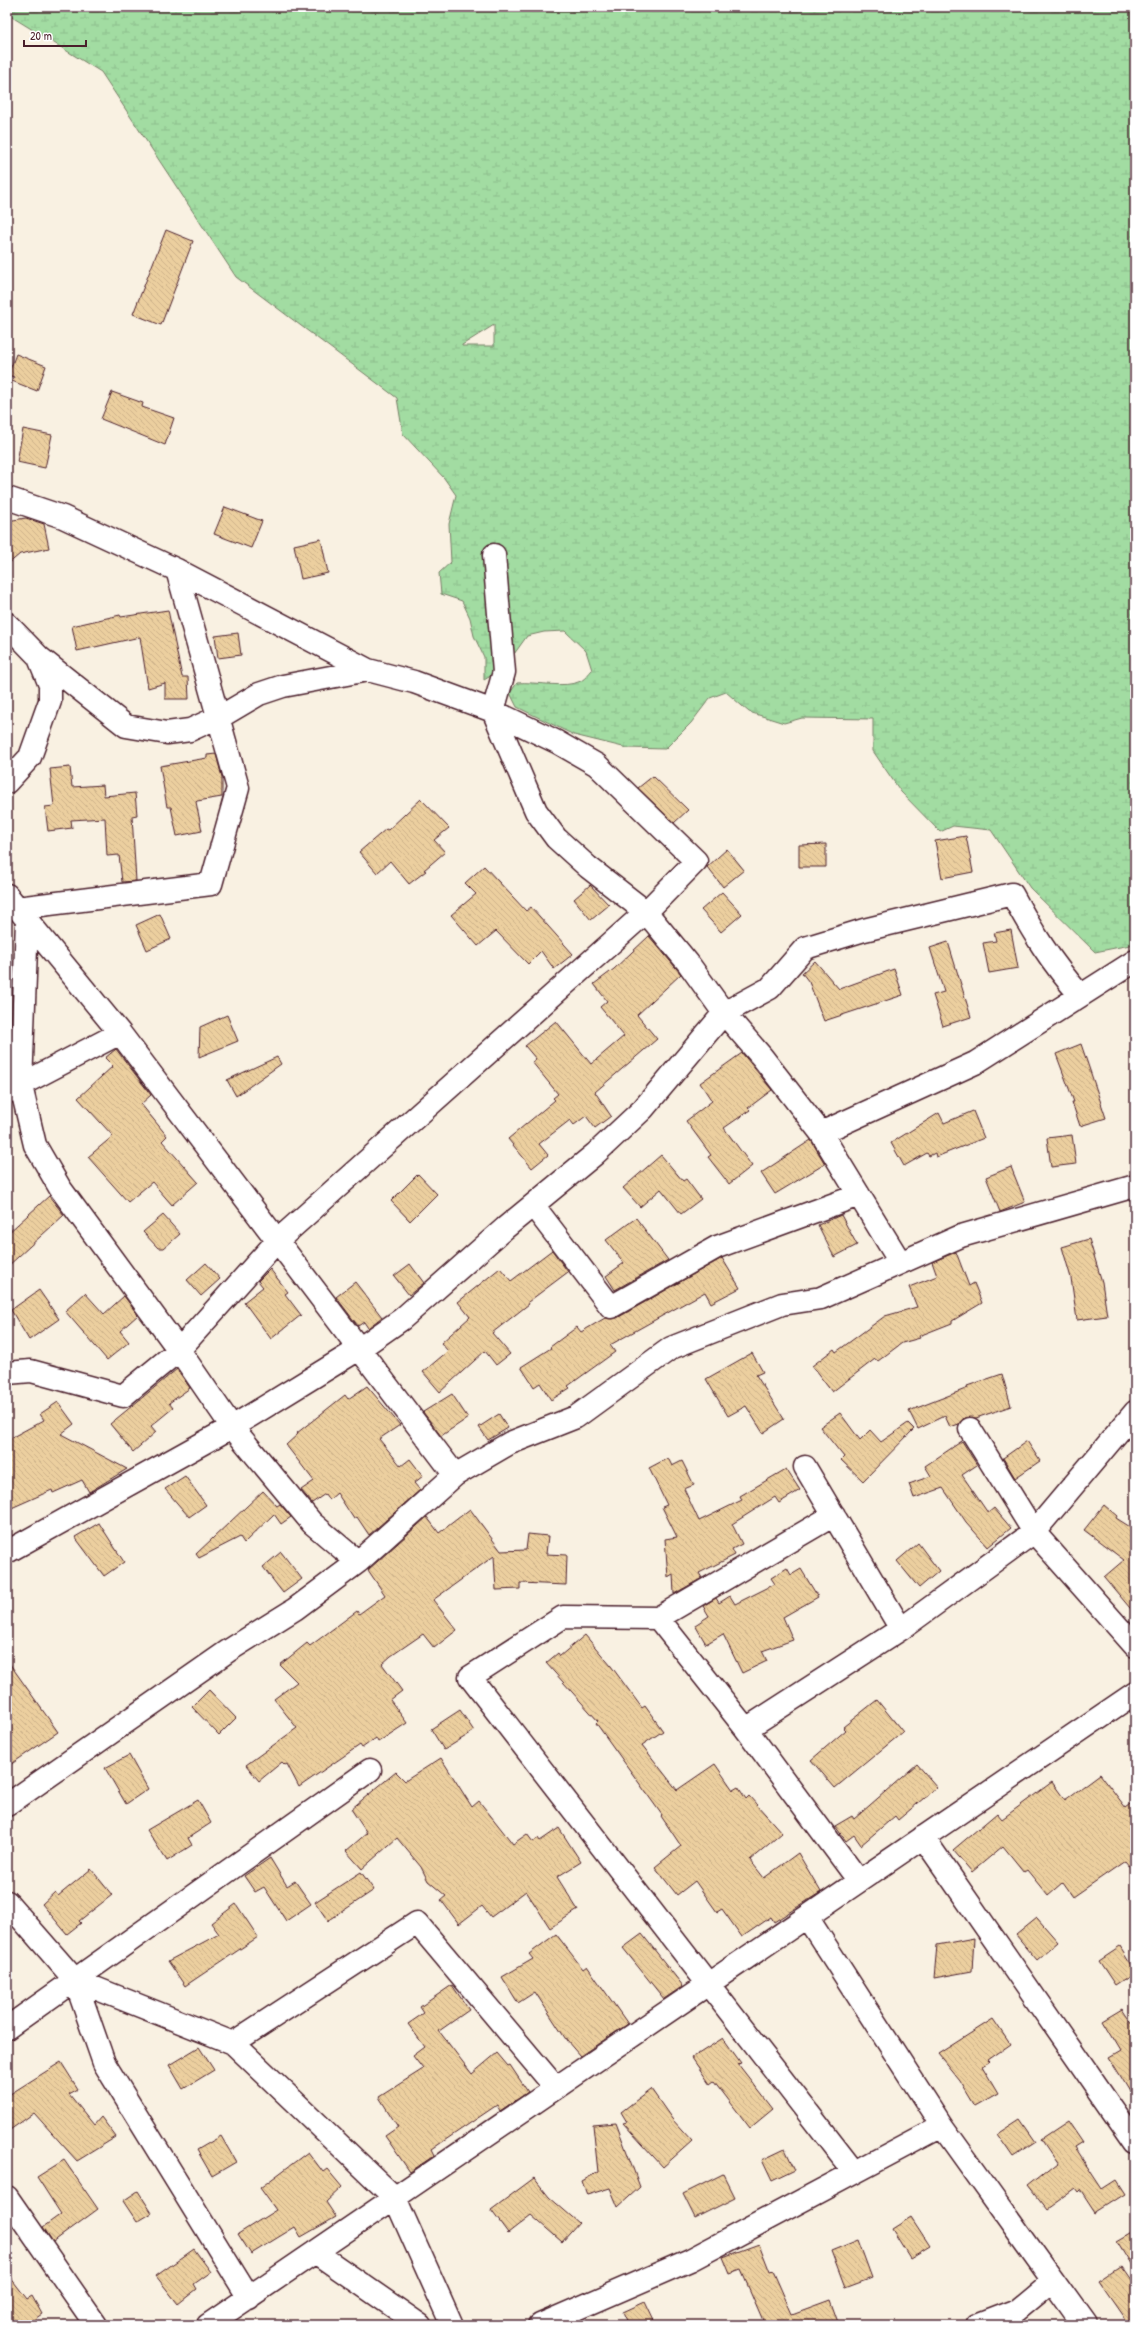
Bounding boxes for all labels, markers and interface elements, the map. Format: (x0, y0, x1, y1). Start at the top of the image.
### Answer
scale bar (24, 22, 86, 48)
text: 20 m (30, 27, 52, 44)

